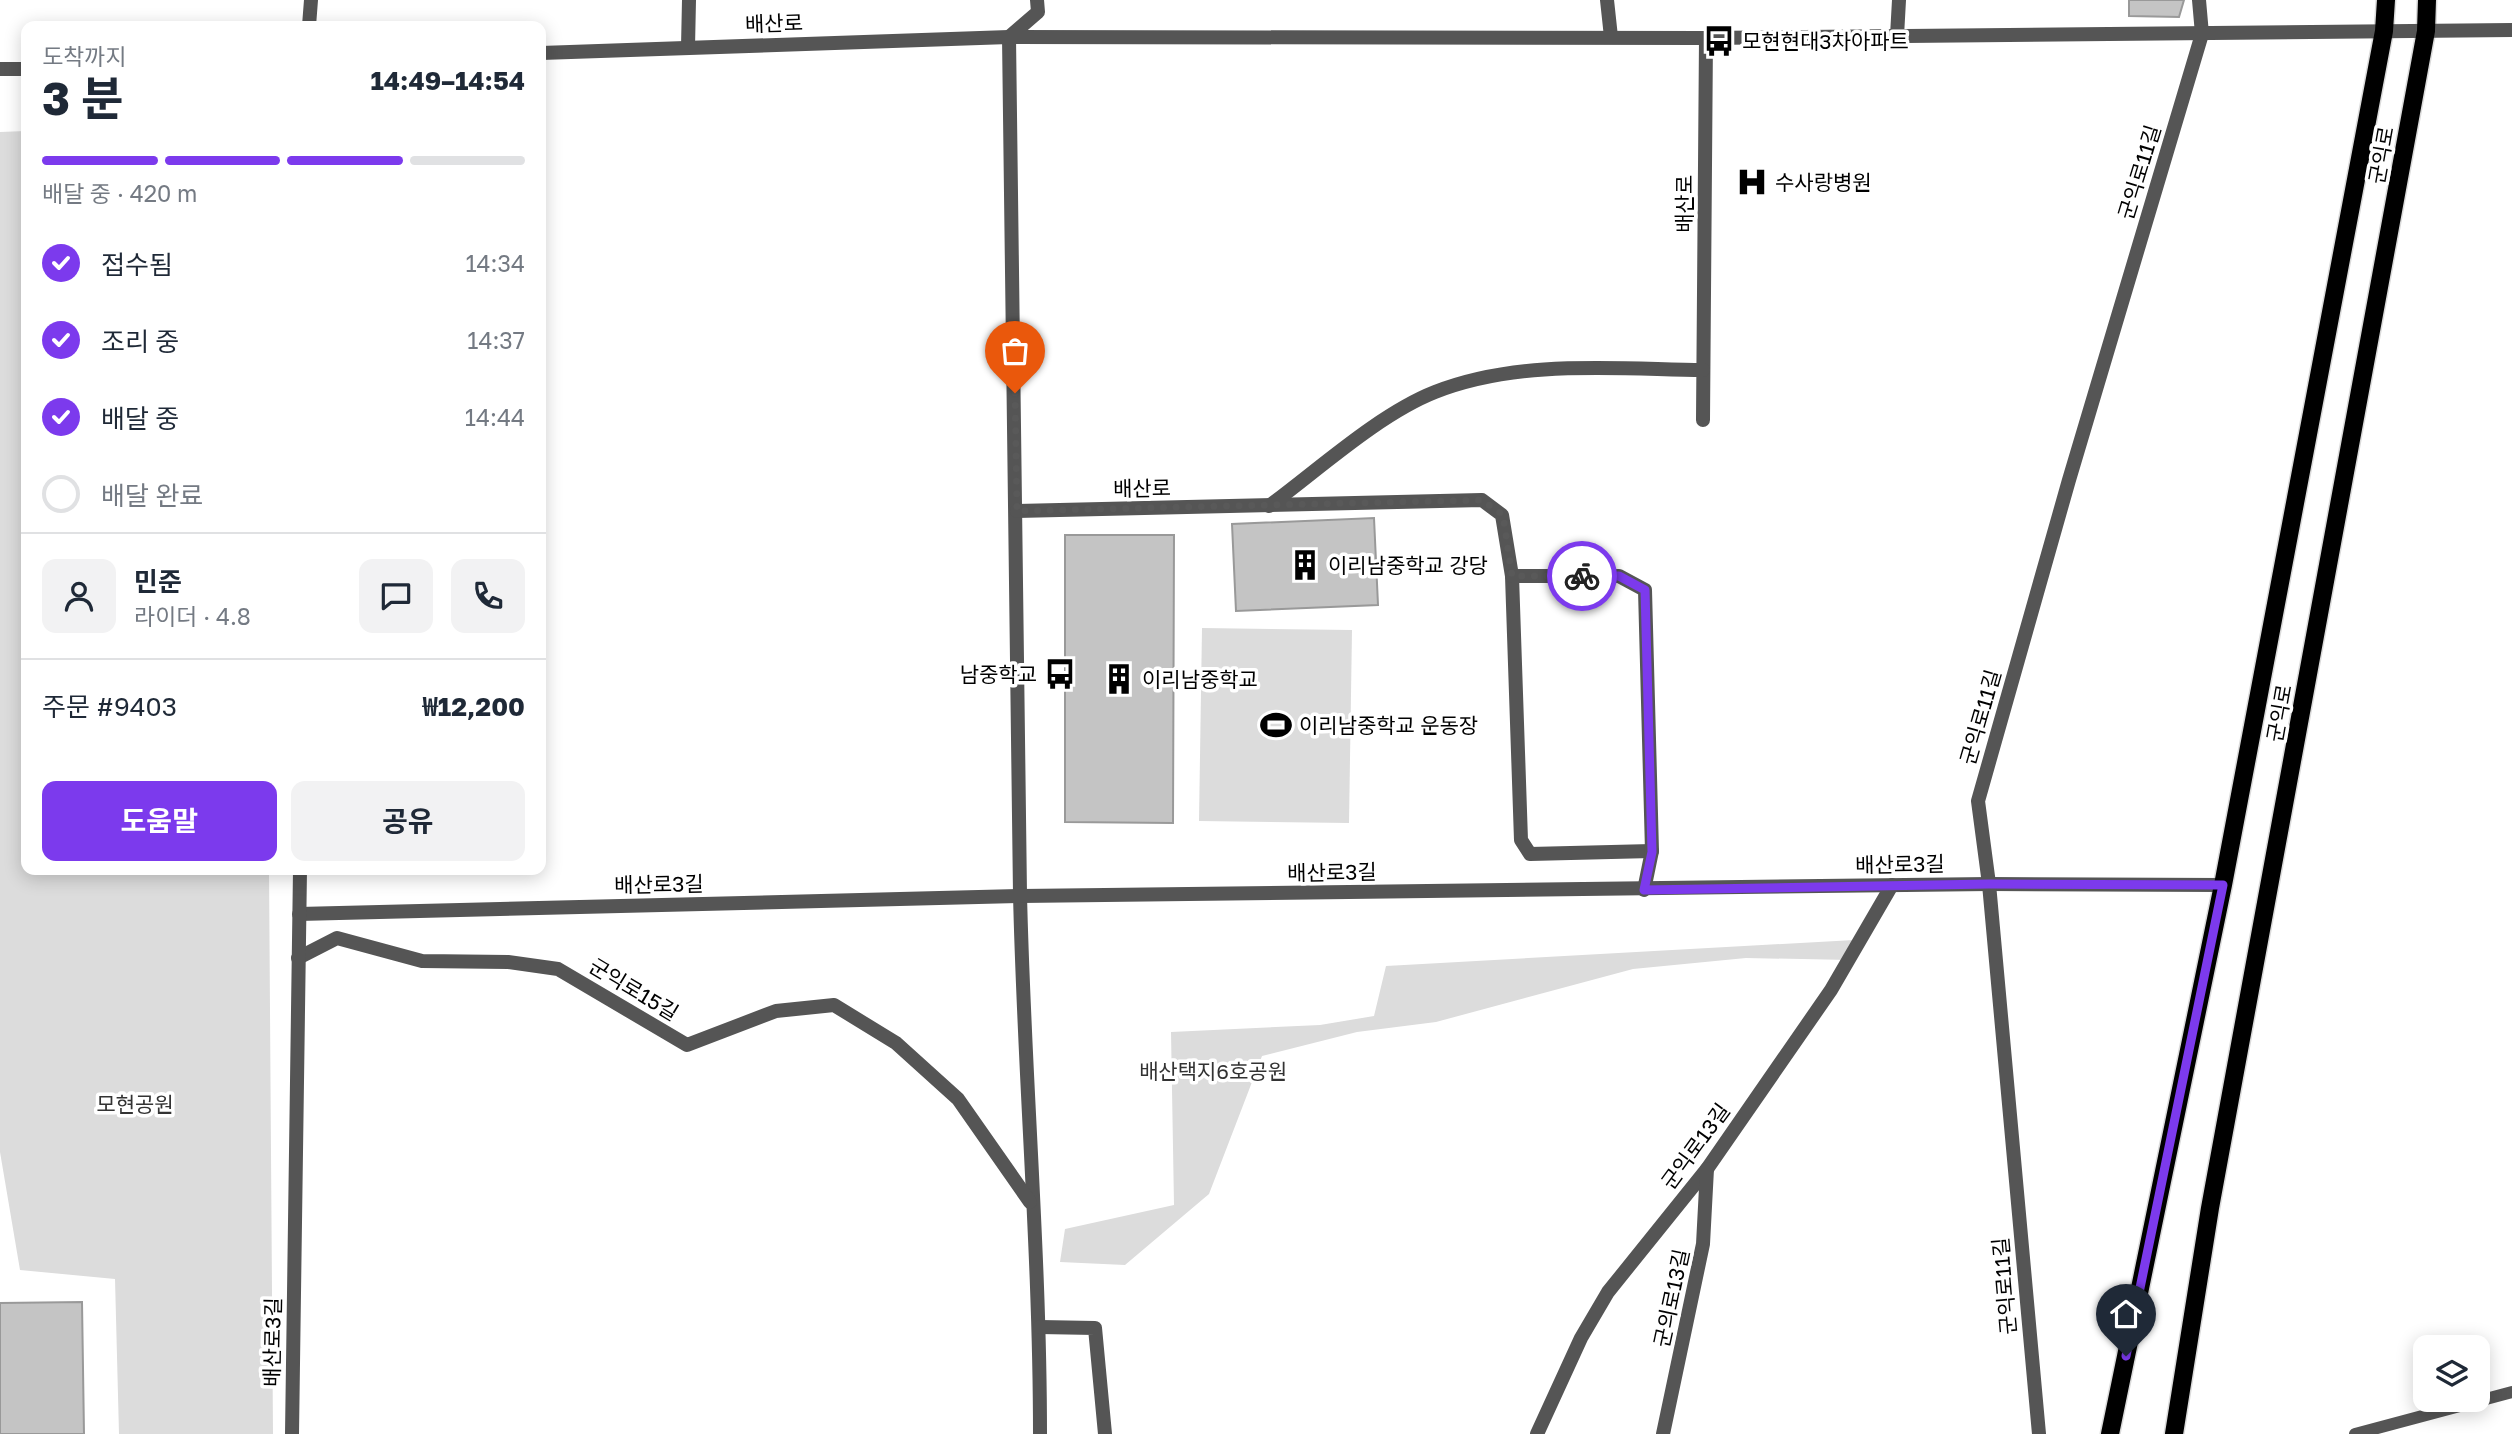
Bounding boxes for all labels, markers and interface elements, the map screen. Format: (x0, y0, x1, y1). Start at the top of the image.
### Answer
street label: 배산로 (745, 9, 803, 37)
bus stop icon: 모현현대3차아파트 (1702, 24, 1736, 58)
place label: 모현현대3차아파트 (1742, 28, 1909, 54)
text: 도착까지 (42, 42, 127, 70)
text: 14:49–14:54 (370, 65, 525, 96)
text: 3 분 (42, 70, 124, 125)
street label: 군익로11길 (2112, 122, 2166, 222)
street label: 군익로 (2363, 124, 2399, 186)
hospital icon: 수사랑병원 (1735, 165, 1769, 199)
place label: 수사랑병원 (1775, 169, 1872, 195)
street label: 배산로 (1671, 175, 1697, 233)
text: 배달 중 · 420 m (42, 179, 197, 207)
icon: check (42, 244, 80, 282)
text: 접수됨 (101, 249, 173, 280)
text: 14:34 (465, 249, 525, 277)
icon: check (42, 321, 80, 359)
pin (985, 321, 1045, 393)
text: 조리 중 (101, 326, 179, 357)
text: 14:37 (467, 326, 525, 354)
icon: bag (996, 332, 1034, 370)
icon: check (42, 398, 80, 436)
text: 배달 중 (101, 403, 179, 434)
text: 14:44 (465, 403, 525, 431)
street label: 배산로 (1113, 474, 1171, 502)
text: 배달 완료 (101, 480, 203, 511)
courier (1547, 541, 1617, 611)
building icon: 이리남중학교 강당 (1288, 548, 1322, 582)
place label: 이리남중학교 강당 (1328, 552, 1488, 578)
icon: bike (1563, 557, 1601, 595)
button: person (42, 559, 116, 633)
button: chat (359, 559, 433, 633)
button: phone (451, 559, 525, 633)
text: 민준 (134, 566, 182, 597)
text: 라이더 · 4.8 (134, 602, 251, 630)
bus stop icon: 남중학교 (1043, 657, 1077, 691)
place label: 남중학교 (960, 661, 1037, 687)
building icon: 이리남중학교 (1102, 662, 1136, 696)
place label: 이리남중학교 (1142, 666, 1258, 692)
street label: 군익로11길 (1954, 666, 2006, 768)
street label: 군익로 (2261, 682, 2297, 744)
text: 주문 #9403 (42, 691, 177, 722)
text: ₩12,200 (422, 691, 525, 722)
sports icon: 이리남중학교 운동장 (1259, 708, 1293, 742)
place label: 이리남중학교 운동장 (1299, 712, 1478, 738)
button: 도움말 (42, 781, 277, 861)
button: 공유 (291, 781, 525, 861)
street label: 배산로3길 (1855, 850, 1945, 878)
street label: 배산로3길 (1287, 858, 1377, 886)
street label: 배산로3길 (614, 870, 704, 898)
street label: 군익로15길 (585, 952, 683, 1026)
park label: 배산택지6호공원 (1139, 1058, 1287, 1084)
park label: 모현공원 (96, 1091, 174, 1117)
street label: 군익로13길 (1655, 1098, 1735, 1194)
street label: 군익로11길 (1987, 1236, 2021, 1336)
street label: 군의로13길 (1648, 1247, 1694, 1349)
pin (2096, 1284, 2156, 1356)
icon: home (2107, 1295, 2145, 1333)
street label: 배산로3길 (258, 1297, 286, 1387)
map controls (2413, 1335, 2490, 1412)
button: layers (2413, 1335, 2490, 1412)

